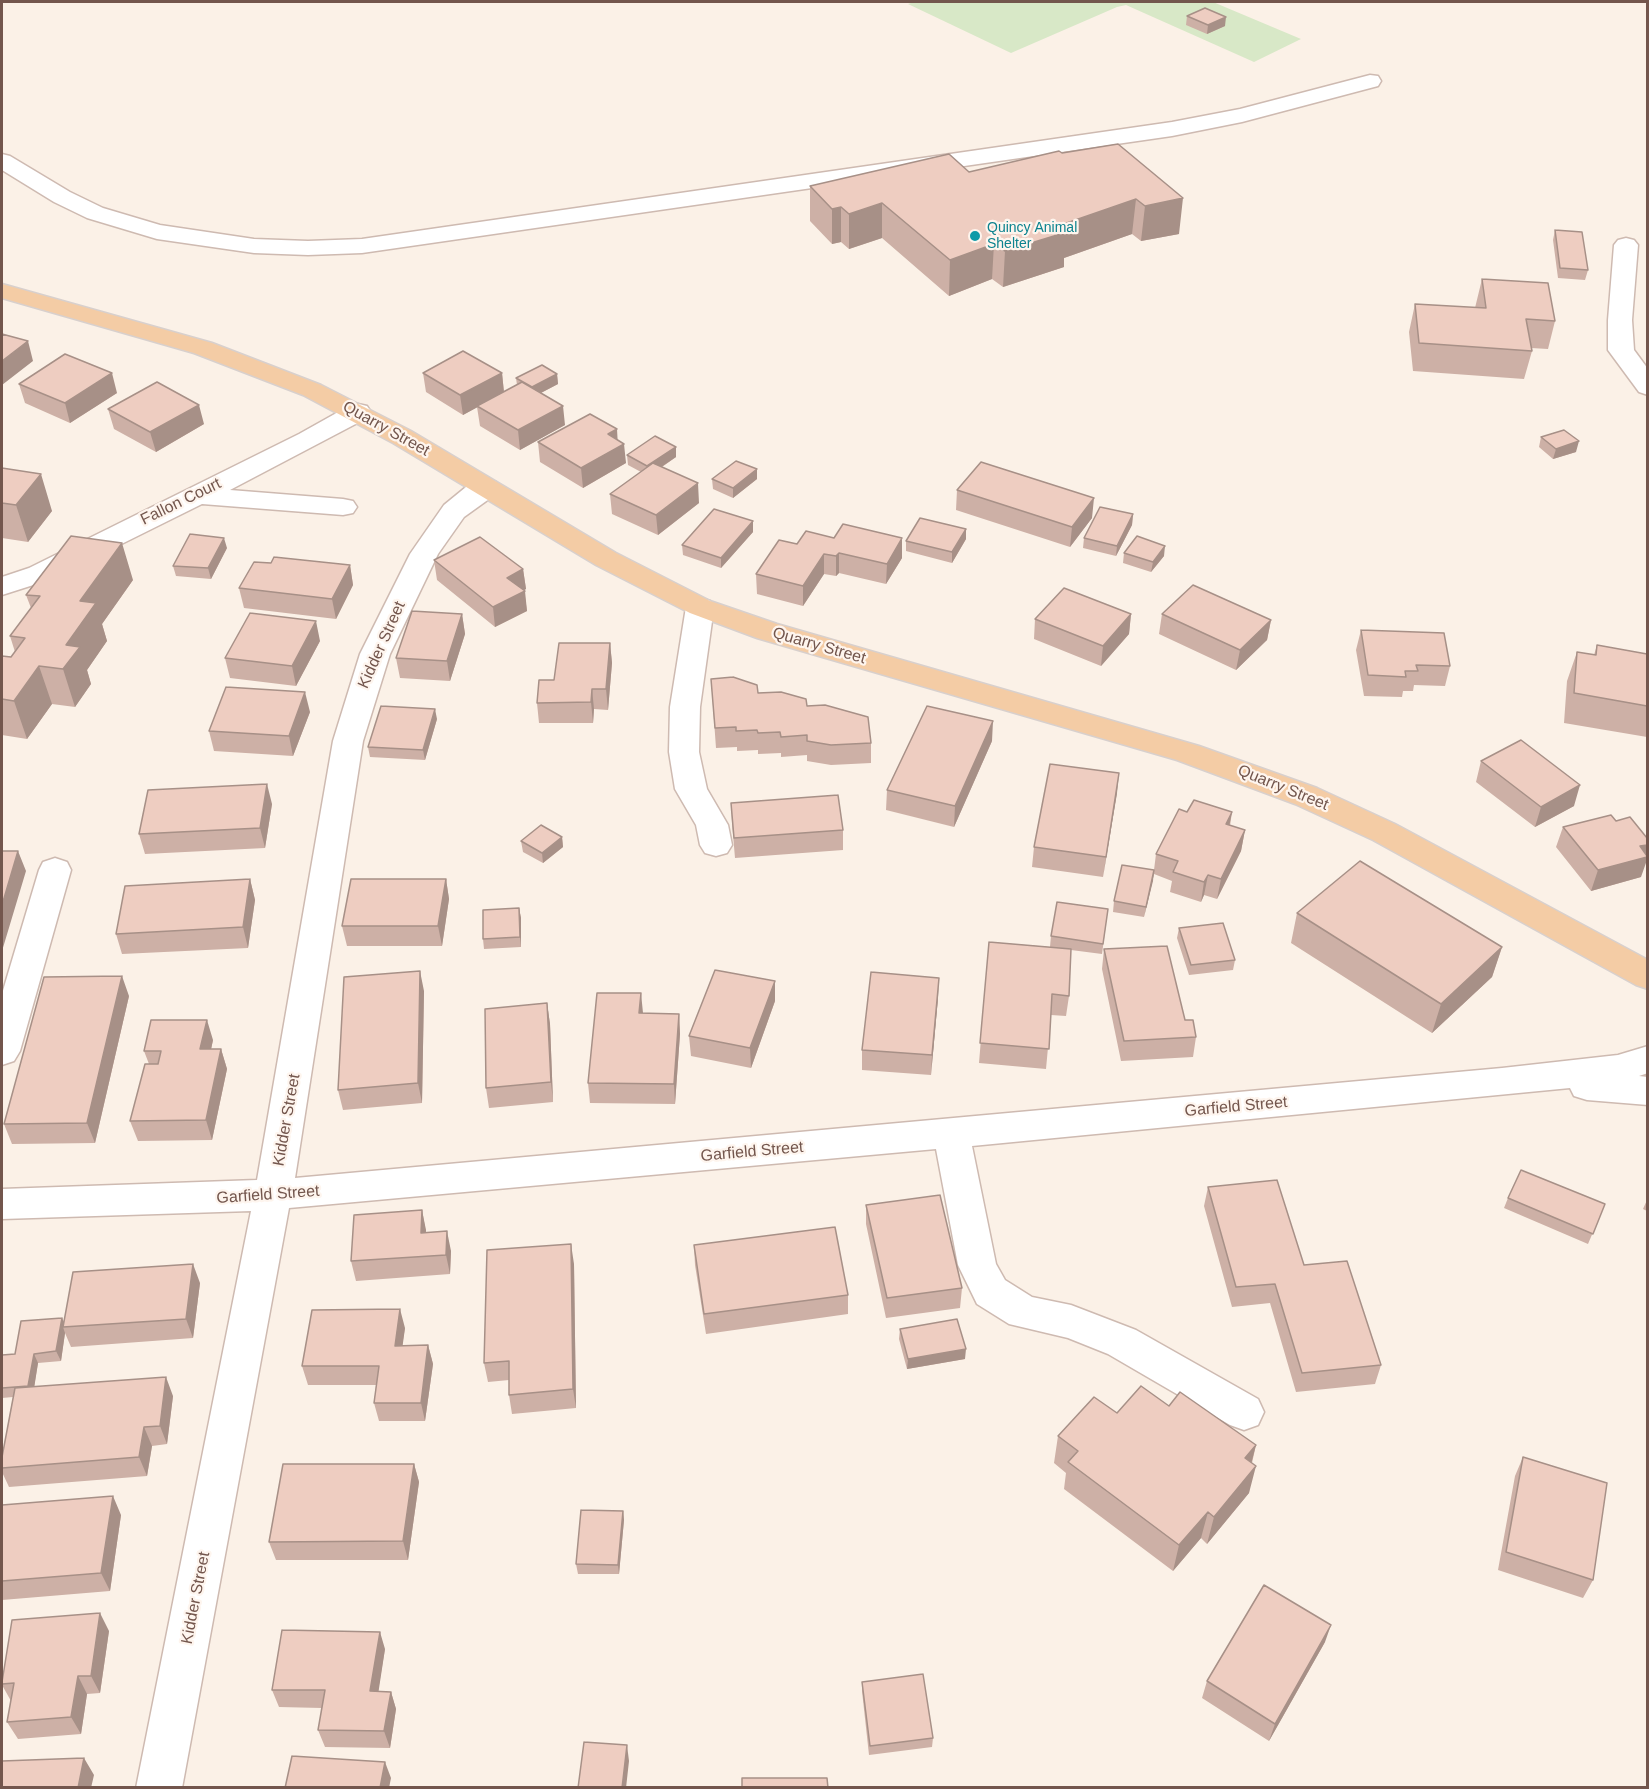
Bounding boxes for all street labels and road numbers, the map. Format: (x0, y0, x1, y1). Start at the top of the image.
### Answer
street label: Quarry Street (339, 397, 433, 461)
street label: Fallon Court (138, 474, 224, 530)
street label: Kidder Street (354, 598, 410, 692)
street label: Quarry Street (770, 624, 868, 668)
street label: Quarry Street (1235, 761, 1331, 815)
street label: Kidder Street (269, 1072, 305, 1168)
street label: Garfield Street (1184, 1093, 1288, 1121)
street label: Garfield Street (700, 1138, 804, 1166)
street label: Garfield Street (216, 1182, 320, 1208)
street label: Kidder Street (178, 1550, 214, 1646)

